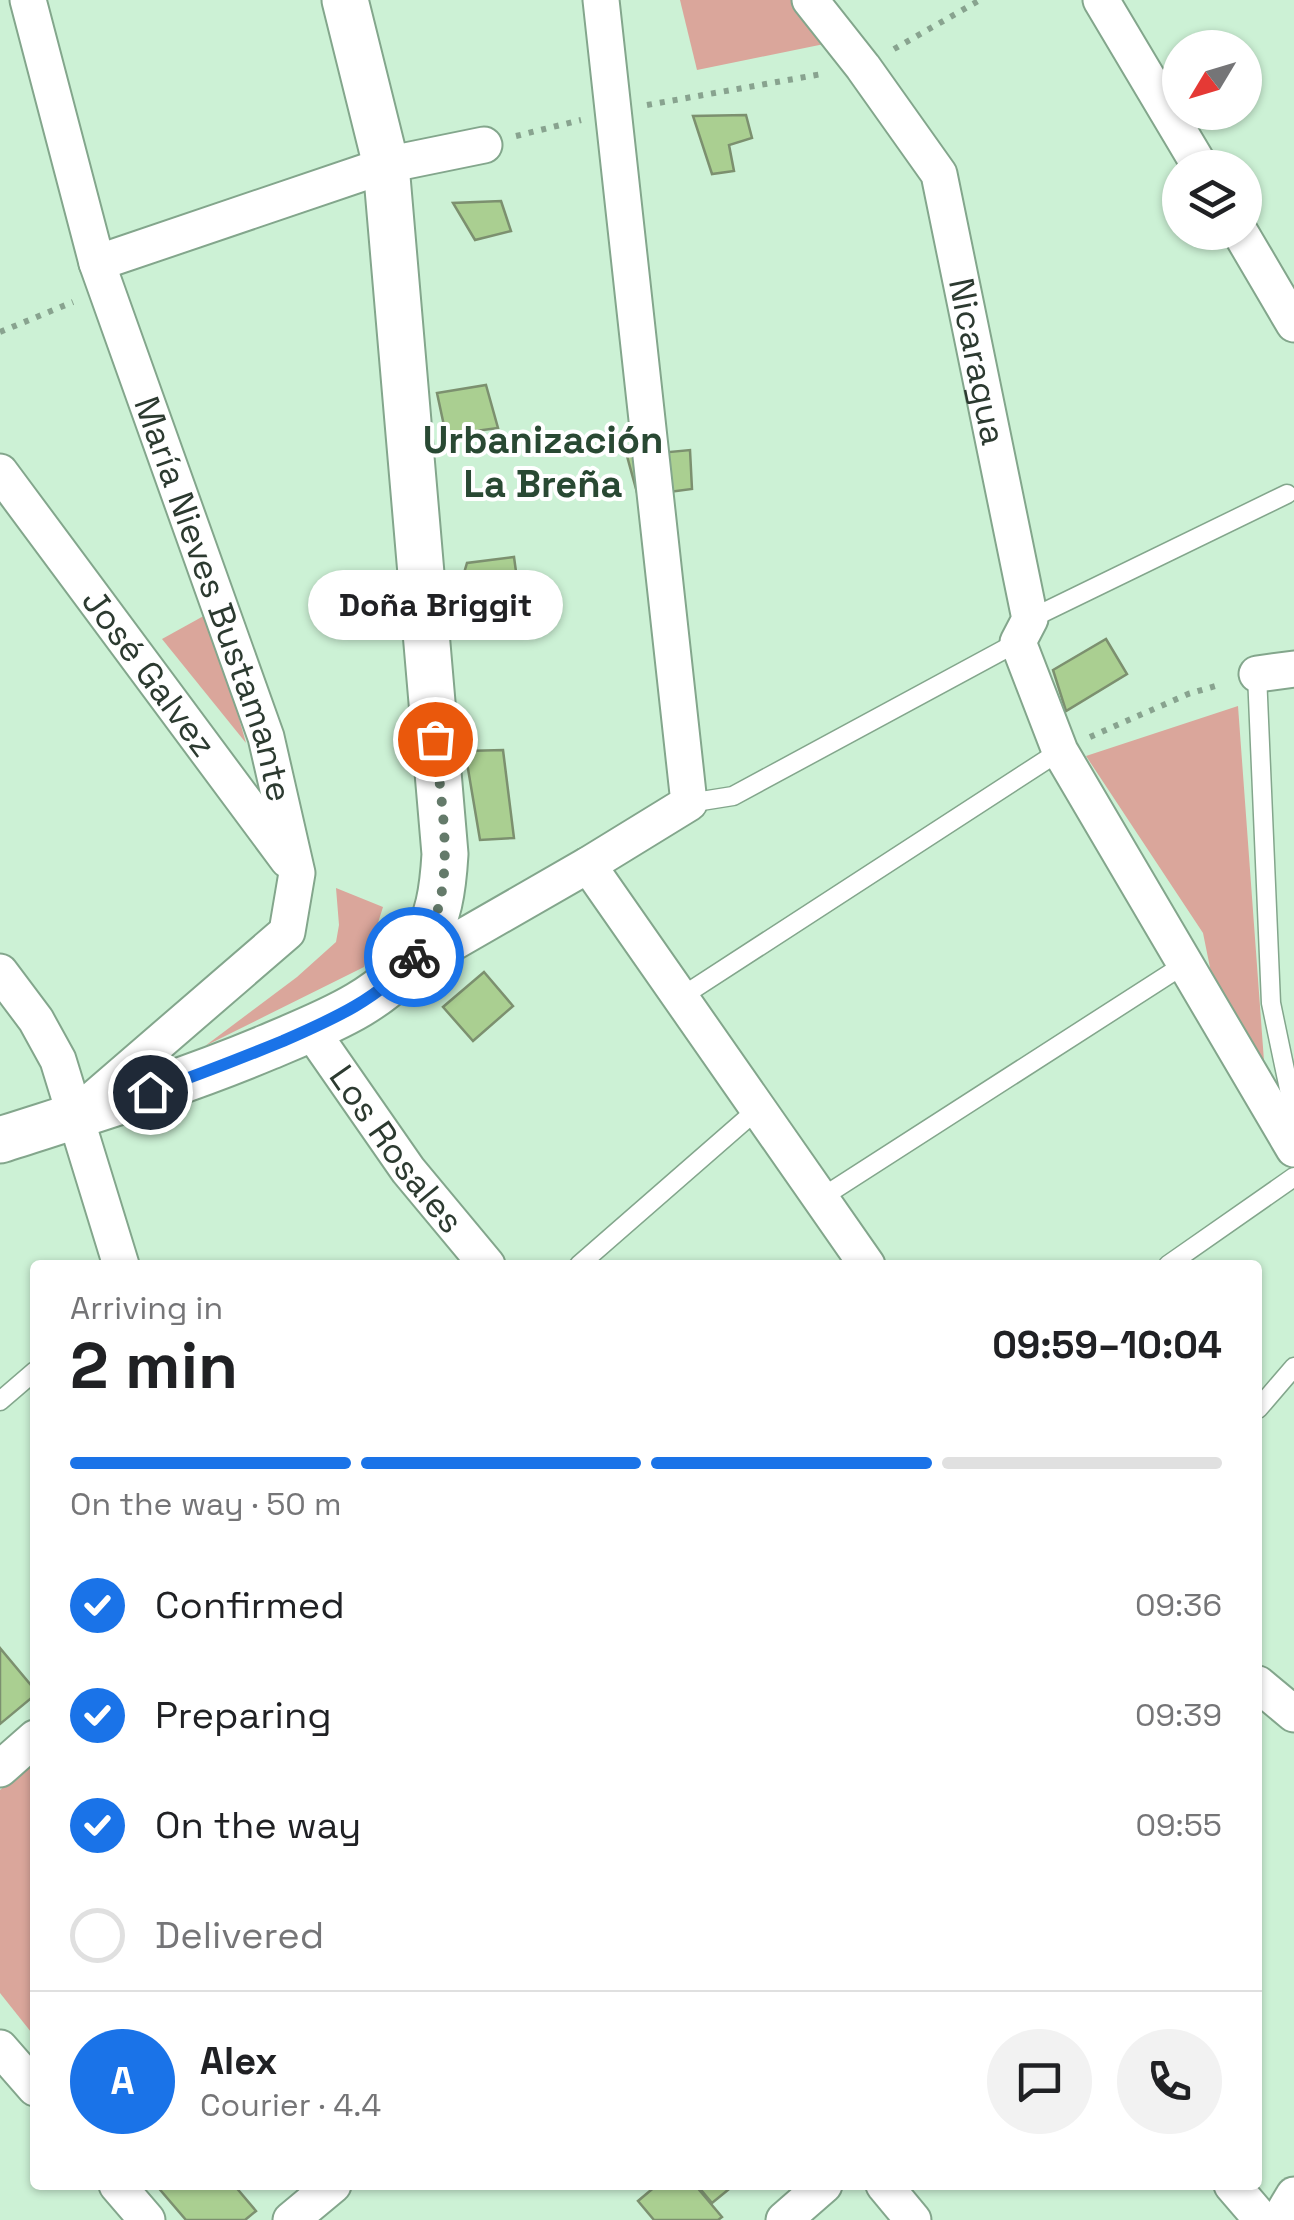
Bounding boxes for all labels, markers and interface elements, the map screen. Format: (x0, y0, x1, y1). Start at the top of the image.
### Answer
north arrow (1162, 30, 1262, 130)
map controls (1162, 30, 1262, 250)
button: layers (1162, 150, 1262, 250)
street label: Nicaragua (939, 274, 1016, 449)
street label: María Nieves Bustamante (124, 391, 302, 806)
district label: Urbanización La Breña (423, 416, 663, 508)
callout: Doña Briggit (308, 569, 562, 639)
street label: José Galvez (72, 580, 226, 765)
text: Doña Briggit (339, 585, 532, 625)
pin (393, 697, 478, 782)
icon: bag (408, 712, 463, 767)
courier (364, 907, 464, 1007)
icon: bike (387, 930, 442, 985)
pin (108, 1050, 193, 1135)
street label: Los Rosales (320, 1057, 473, 1242)
icon: home (123, 1065, 178, 1120)
text: Arriving in (70, 1288, 223, 1328)
text: 09:59–10:04 (992, 1321, 1222, 1369)
text: 2 min (70, 1324, 238, 1407)
text: On the way · 50 m (70, 1484, 342, 1524)
icon: check (70, 1578, 125, 1633)
text: Confirmed (155, 1581, 345, 1629)
text: 09:36 (1135, 1585, 1222, 1625)
icon: check (70, 1688, 125, 1743)
text: Preparing (155, 1691, 332, 1739)
text: 09:39 (1135, 1695, 1222, 1735)
icon: check (70, 1798, 125, 1853)
text: On the way (155, 1801, 361, 1849)
text: 09:55 (1135, 1805, 1222, 1845)
text: Delivered (155, 1911, 324, 1959)
button: chat (987, 2029, 1092, 2134)
button: phone (1117, 2029, 1222, 2134)
text: Alex (200, 2037, 277, 2085)
text: A (110, 2057, 135, 2105)
text: Courier · 4.4 (200, 2085, 381, 2125)

